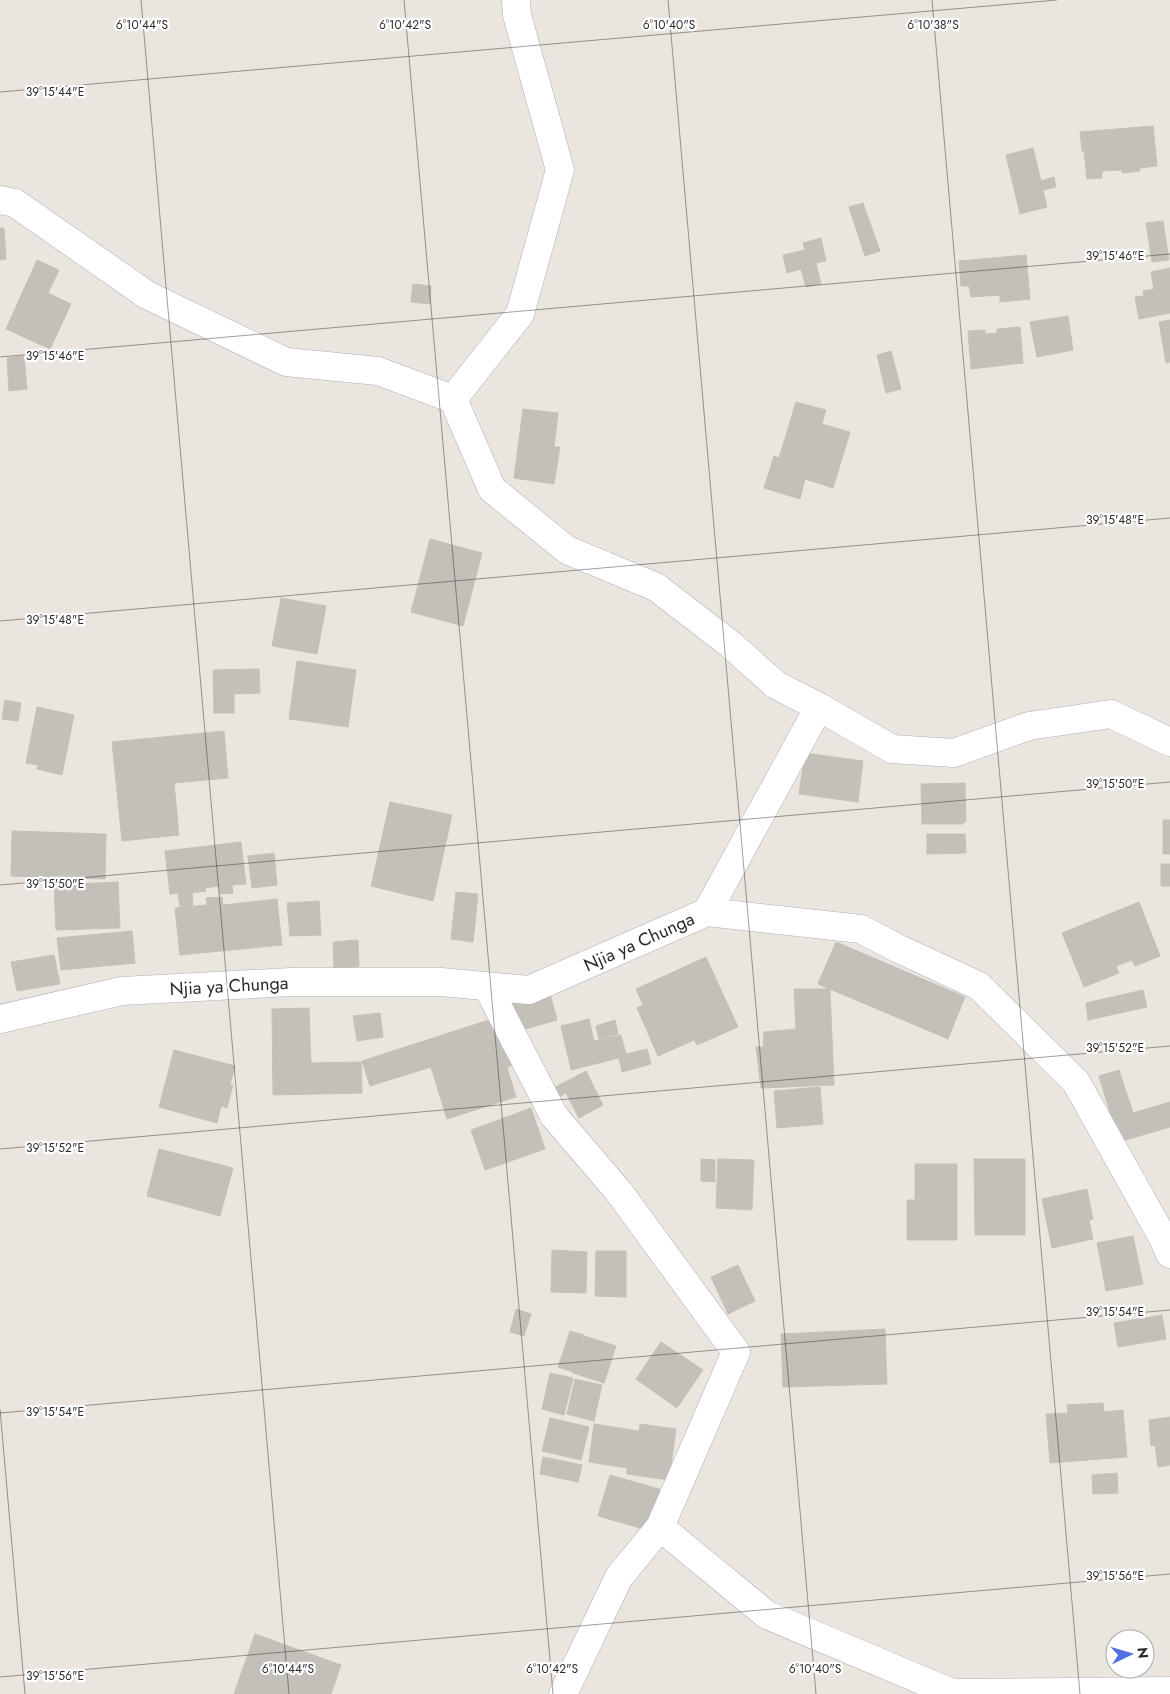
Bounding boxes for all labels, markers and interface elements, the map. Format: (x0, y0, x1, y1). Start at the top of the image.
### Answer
text: 6°10'44"S (116, 16, 169, 34)
text: 6°10'42"S (379, 16, 432, 34)
text: 6°10'40"S (643, 16, 696, 34)
text: 6°10'38"S (907, 16, 959, 34)
text: 39°15'44"E (26, 83, 84, 101)
text: 39°15'46"E (1086, 247, 1144, 265)
text: 39°15'46"E (26, 347, 84, 365)
text: 39°15'48"E (1086, 511, 1144, 529)
text: 39°15'48"E (26, 611, 84, 629)
text: 39°15'50"E (1086, 775, 1144, 793)
text: 39°15'50"E (26, 875, 84, 893)
street label: Njia ya Chunga (579, 906, 699, 978)
street label: Njia ya Chunga (169, 970, 289, 1002)
text: 39°15'52"E (1086, 1039, 1144, 1057)
text: 39°15'52"E (26, 1139, 84, 1157)
text: 39°15'54"E (1086, 1303, 1144, 1321)
text: 39°15'54"E (26, 1403, 84, 1421)
text: 39°15'56"E (1086, 1567, 1144, 1585)
north arrow (1105, 1629, 1155, 1679)
text: N (1133, 1646, 1153, 1659)
text: 6°10'44"S (262, 1660, 315, 1678)
text: 6°10'42"S (526, 1660, 579, 1678)
text: 6°10'40"S (789, 1660, 842, 1678)
text: 39°15'56"E (26, 1667, 84, 1685)

